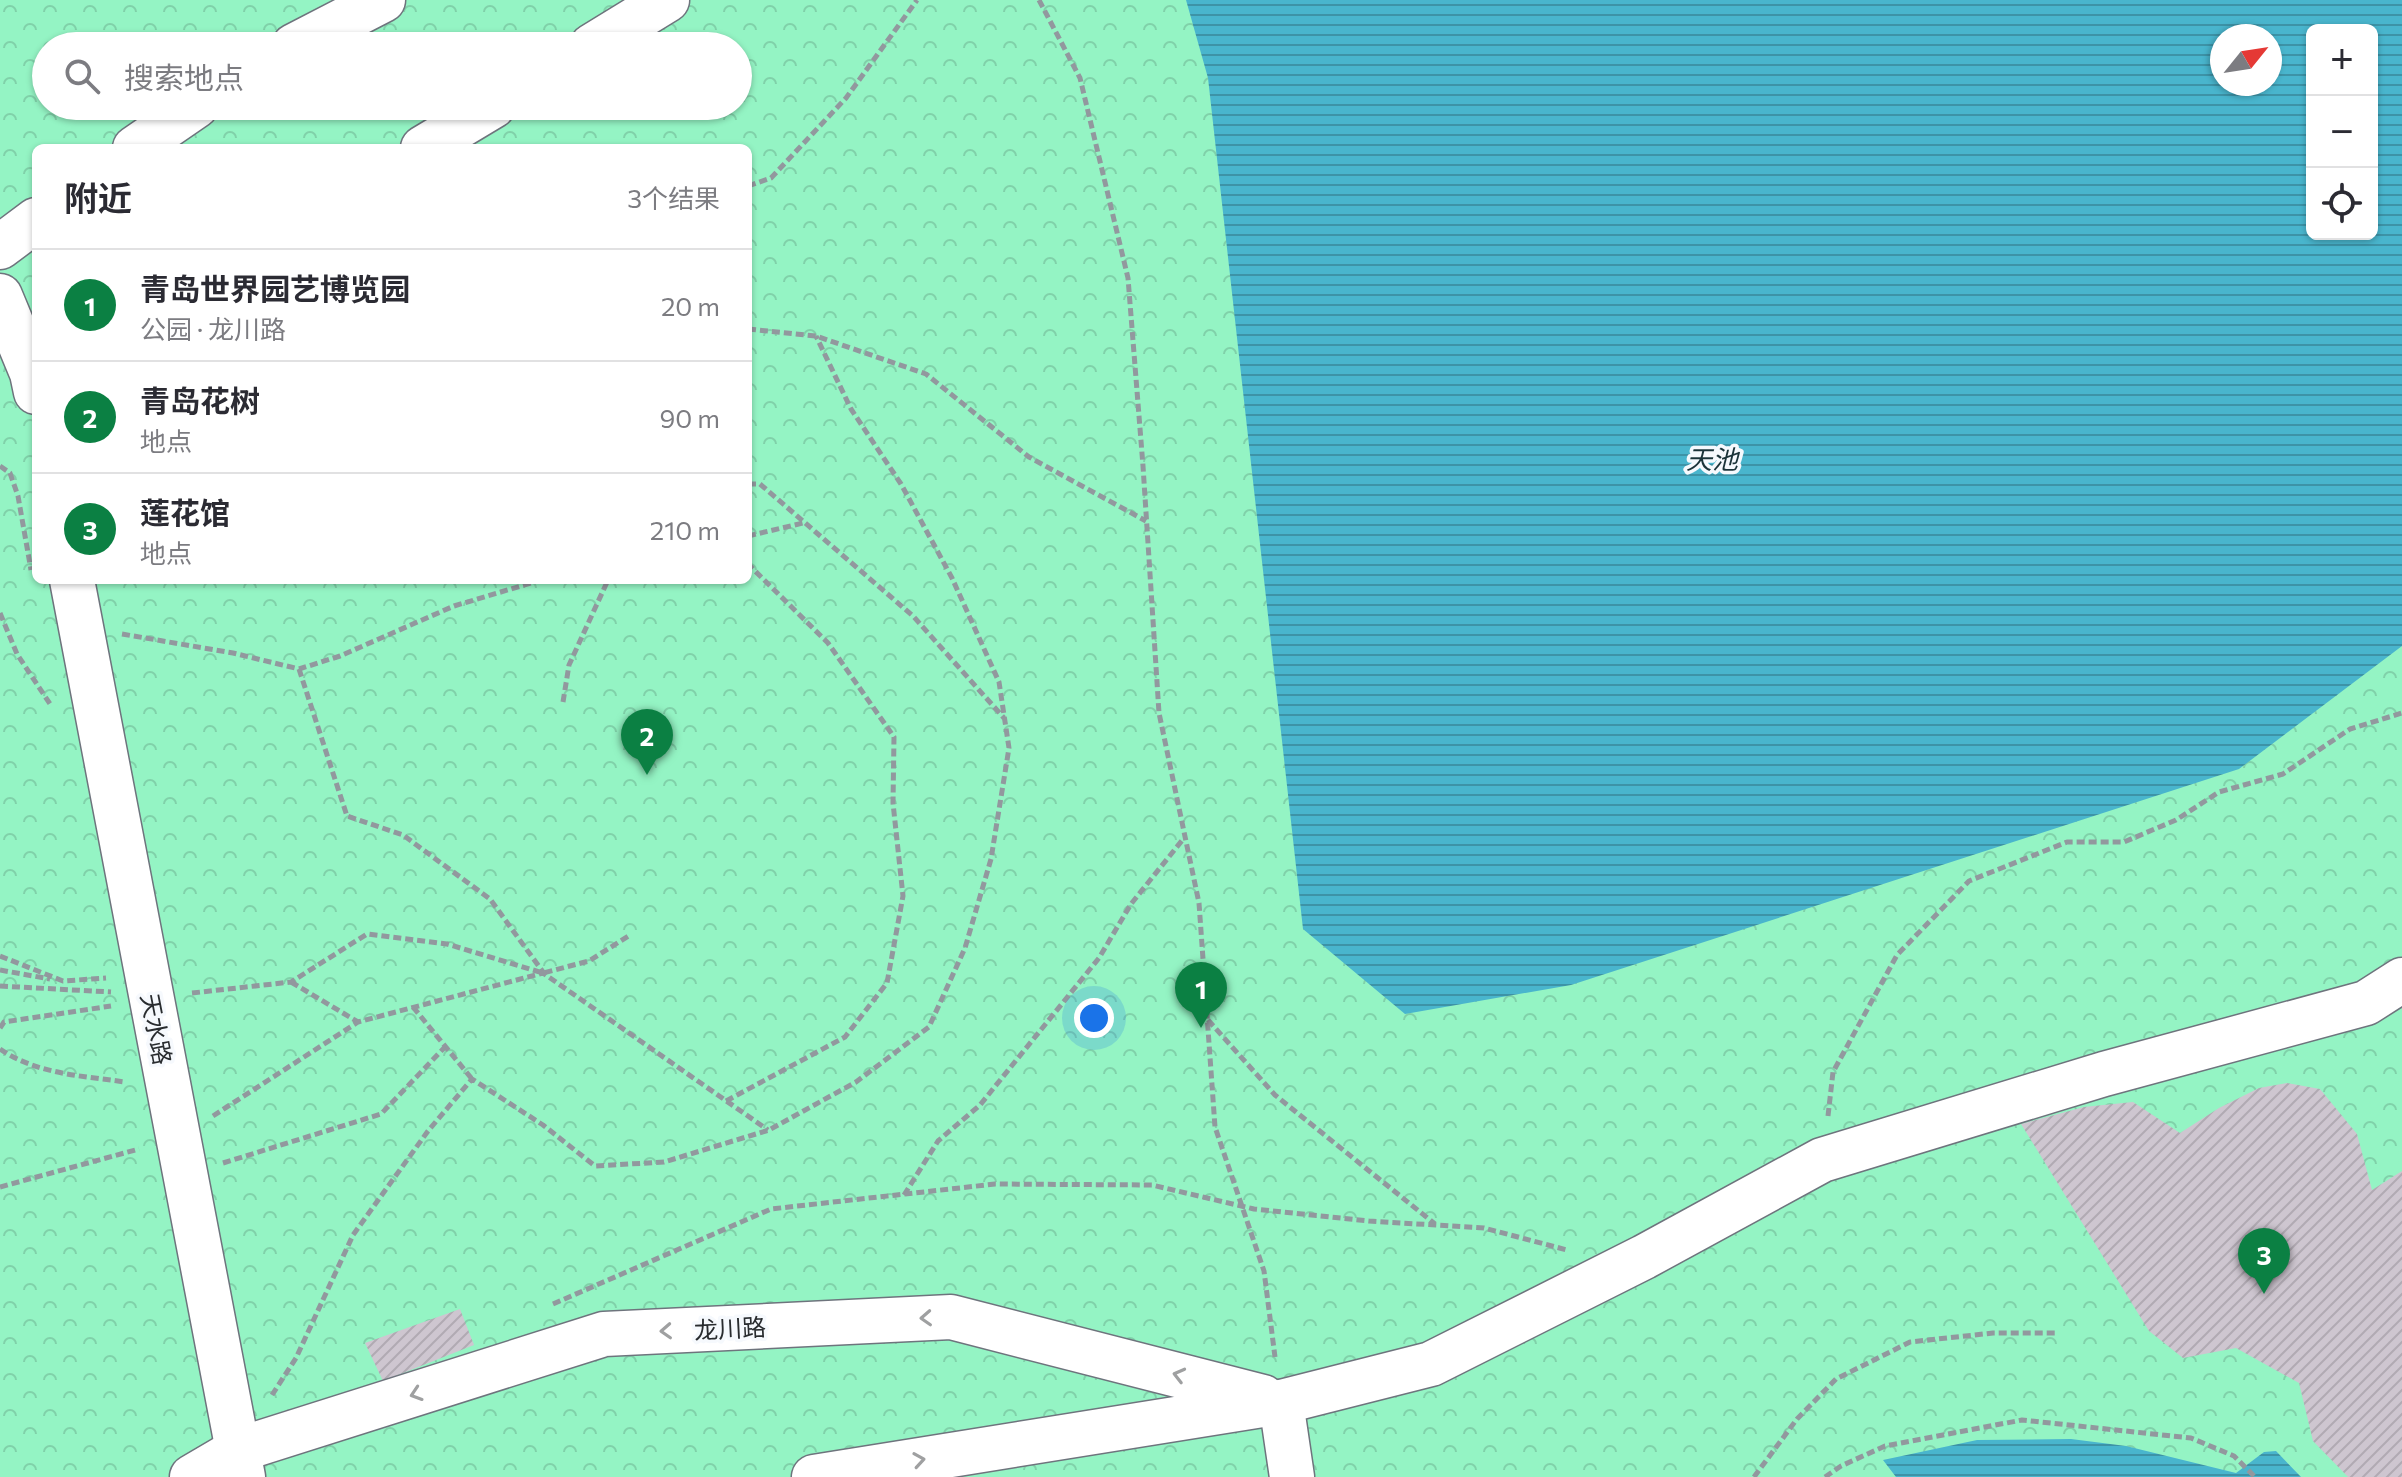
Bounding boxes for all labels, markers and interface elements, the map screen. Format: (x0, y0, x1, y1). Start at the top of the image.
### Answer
north arrow (2210, 24, 2282, 96)
map controls (2306, 24, 2378, 240)
button: + (2306, 24, 2378, 96)
search box (32, 32, 752, 120)
icon: search (60, 54, 104, 98)
text: 搜索地点 (124, 58, 244, 95)
button: − (2306, 96, 2378, 168)
button: locate (2306, 168, 2378, 240)
text: 附近 (64, 176, 132, 218)
text: 3个结果 (627, 182, 720, 213)
text: 青岛世界园艺博览园 (140, 269, 410, 306)
text: 1 (84, 290, 96, 321)
text: 20 m (661, 290, 720, 321)
text: 公园 · 龙川路 (140, 313, 286, 344)
text: 青岛花树 (140, 381, 260, 418)
text: 2 (83, 402, 97, 433)
text: 90 m (660, 402, 720, 433)
text: 地点 (140, 425, 192, 456)
water label: 天池 (1686, 443, 1741, 474)
text: 莲花馆 (140, 493, 230, 530)
text: 3 (82, 514, 98, 545)
text: 210 m (650, 514, 720, 545)
text: 地点 (140, 537, 192, 568)
pin: 2 (621, 709, 673, 775)
pin: 1 (1175, 962, 1227, 1028)
street label: 天水路 (136, 991, 178, 1067)
your location (1074, 998, 1114, 1038)
pin: 3 (2238, 1228, 2290, 1294)
one-way arrow (919, 1309, 932, 1326)
street label: 龙川路 (693, 1312, 767, 1344)
one-way arrow (659, 1323, 672, 1340)
one-way arrow (1172, 1368, 1186, 1385)
one-way arrow (409, 1385, 423, 1401)
one-way arrow (912, 1452, 925, 1469)

